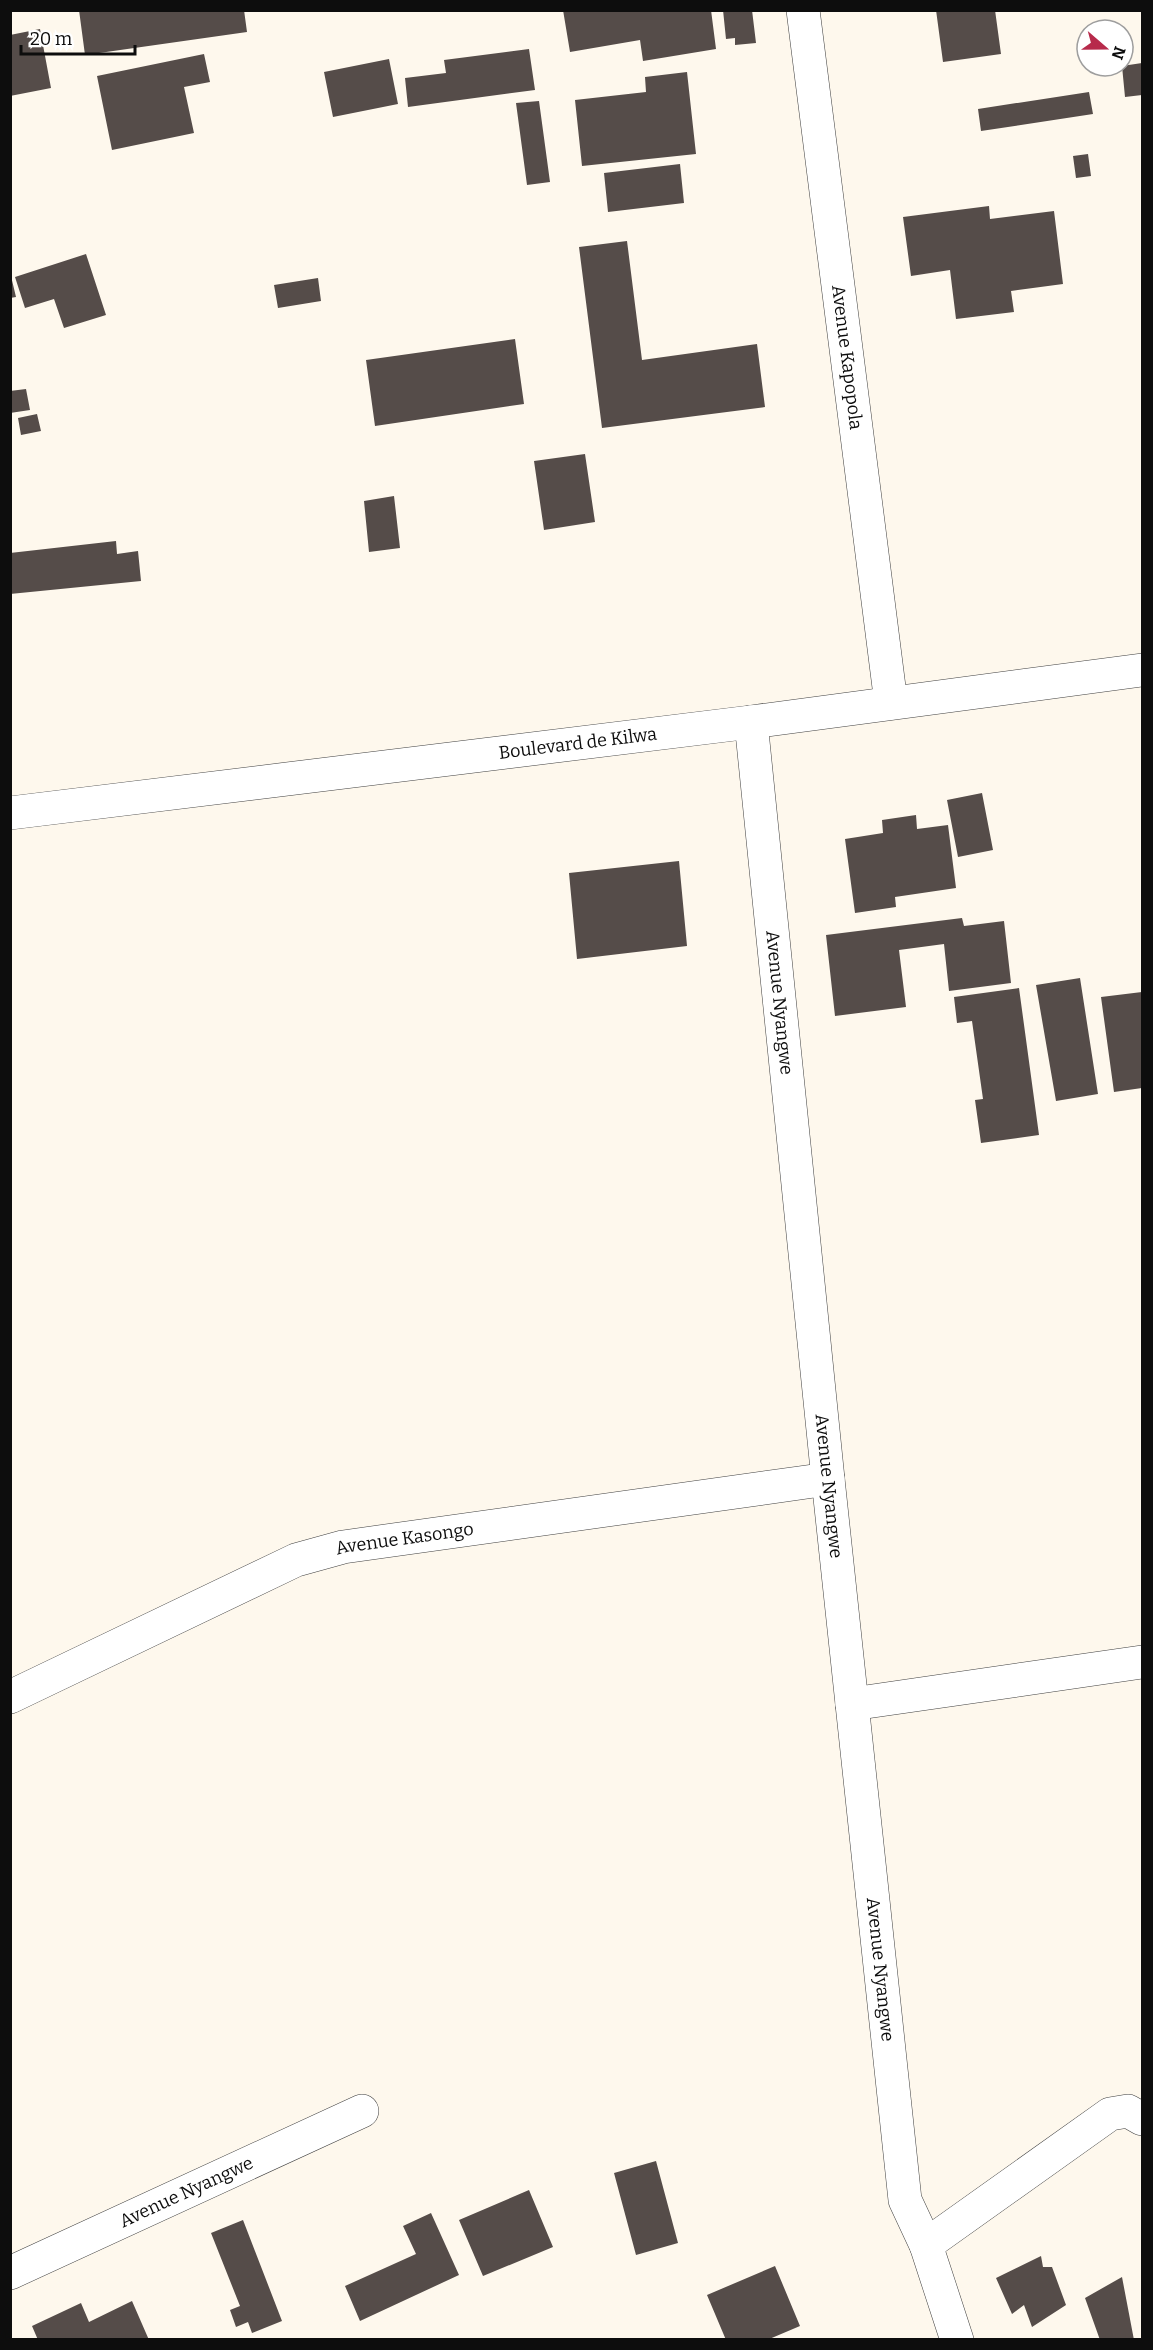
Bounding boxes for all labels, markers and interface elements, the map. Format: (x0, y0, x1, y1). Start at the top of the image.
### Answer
scale bar (21, 18, 135, 56)
north arrow (1075, 18, 1135, 78)
text: 20 m (30, 28, 72, 50)
text: N (1108, 44, 1130, 62)
street label: Avenue Kapopola (827, 284, 867, 431)
street label: Boulevard de Kilwa (497, 723, 658, 764)
street label: Avenue Nyangwe (761, 929, 798, 1076)
street label: Avenue Nyangwe (810, 1413, 847, 1559)
street label: Avenue Kasongo (333, 1518, 475, 1560)
street label: Avenue Nyangwe (862, 1896, 899, 2043)
street label: Avenue Nyangwe (116, 2152, 257, 2232)

